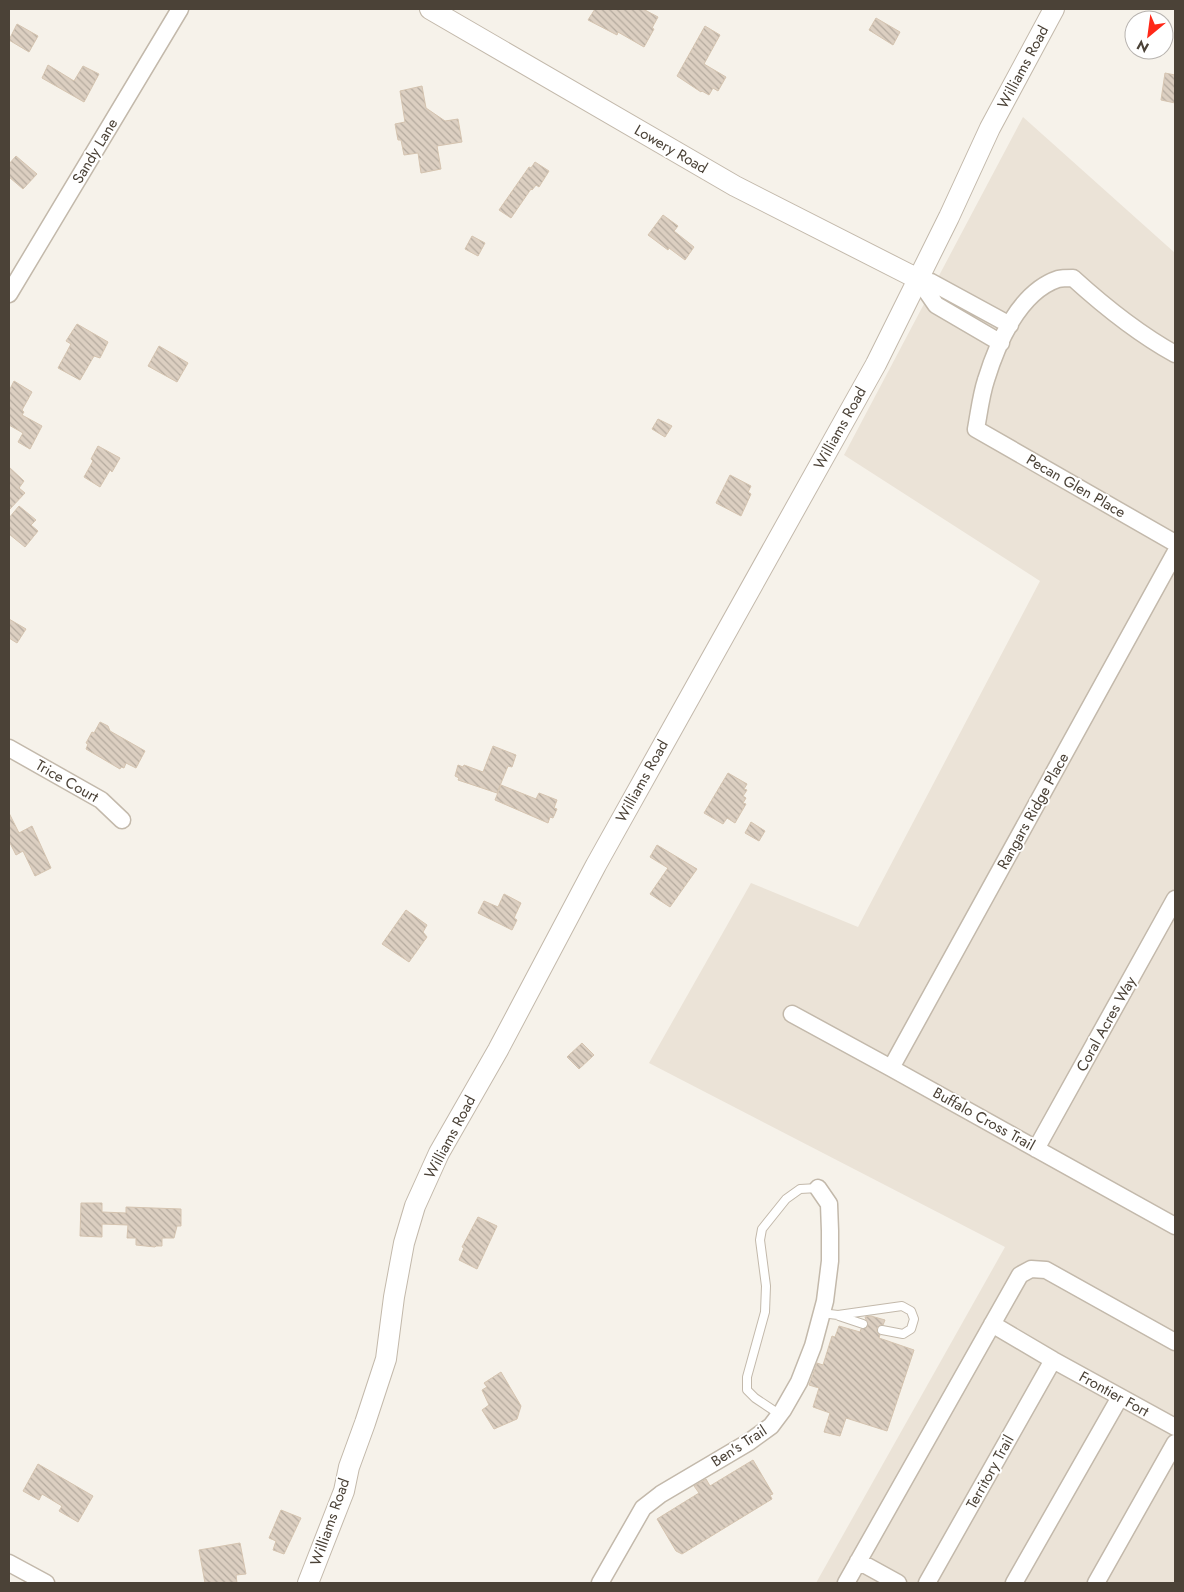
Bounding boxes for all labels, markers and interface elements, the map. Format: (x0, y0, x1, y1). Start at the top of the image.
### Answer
north arrow (1124, 10, 1174, 60)
street label: Williams Road (992, 21, 1054, 113)
text: N (1133, 35, 1152, 58)
street label: Sandy Lane (67, 114, 123, 188)
street label: Lowery Road (630, 119, 712, 179)
street label: Williams Road (808, 383, 872, 473)
street label: Pecan Glen Place (1022, 449, 1130, 523)
street label: Williams Road (610, 736, 674, 826)
street label: Rangars Ridge Place (992, 748, 1074, 873)
street label: Trice Court (31, 754, 103, 808)
street label: Coral Acres Way (1071, 972, 1142, 1076)
street label: Buffalo Cross Trail (929, 1082, 1039, 1156)
street label: Williams Road (419, 1091, 481, 1183)
street label: Frontier Fort (1075, 1366, 1153, 1422)
street label: Ben's Trail (707, 1420, 771, 1472)
street label: Territory Trail (961, 1431, 1019, 1513)
street label: Williams Road (305, 1475, 355, 1569)

